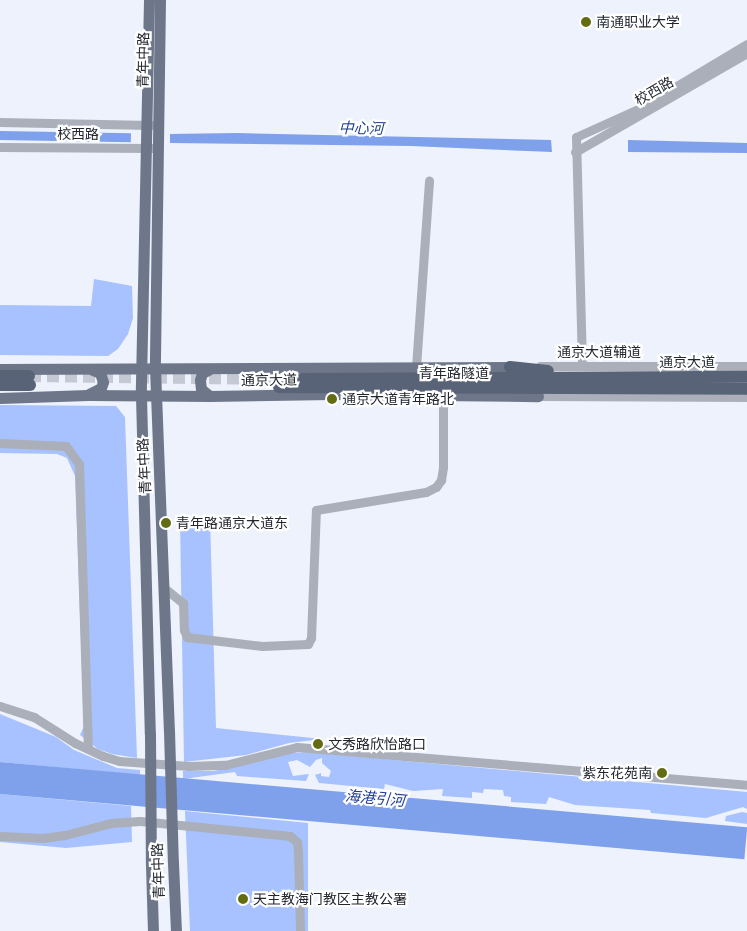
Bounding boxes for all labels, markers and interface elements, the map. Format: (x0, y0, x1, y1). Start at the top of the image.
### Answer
place label: 南通职业大学 (596, 14, 680, 30)
marker: 南通职业大学 (580, 16, 592, 28)
street label: 青年中路 (134, 32, 152, 88)
street label: 校西路 (632, 73, 676, 109)
water label: 中心河 (338, 119, 384, 137)
street label: 校西路 (57, 126, 99, 142)
street label: 通京大道辅道 (557, 344, 641, 360)
street label: 通京大道 (659, 354, 715, 370)
street label: 青年路隧道 (419, 365, 489, 381)
street label: 通京大道 (241, 371, 297, 389)
place label: 通京大道青年路北 (342, 391, 454, 407)
marker: 通京大道青年路北 (326, 393, 338, 405)
street label: 青年中路 (134, 438, 154, 494)
place label: 青年路通京大道东 (176, 515, 288, 531)
marker: 青年路通京大道东 (160, 517, 172, 529)
place label: 文秀路欣怡路口 (328, 736, 426, 752)
marker: 文秀路欣怡路口 (312, 738, 324, 750)
place label: 紫东花苑南 (582, 765, 652, 781)
marker: 紫东花苑南 (656, 767, 668, 779)
water label: 海港引河 (344, 786, 406, 810)
street label: 青年中路 (149, 843, 167, 899)
place label: 天主教海门教区主教公署 (253, 891, 407, 907)
marker: 天主教海门教区主教公署 (237, 893, 249, 905)

